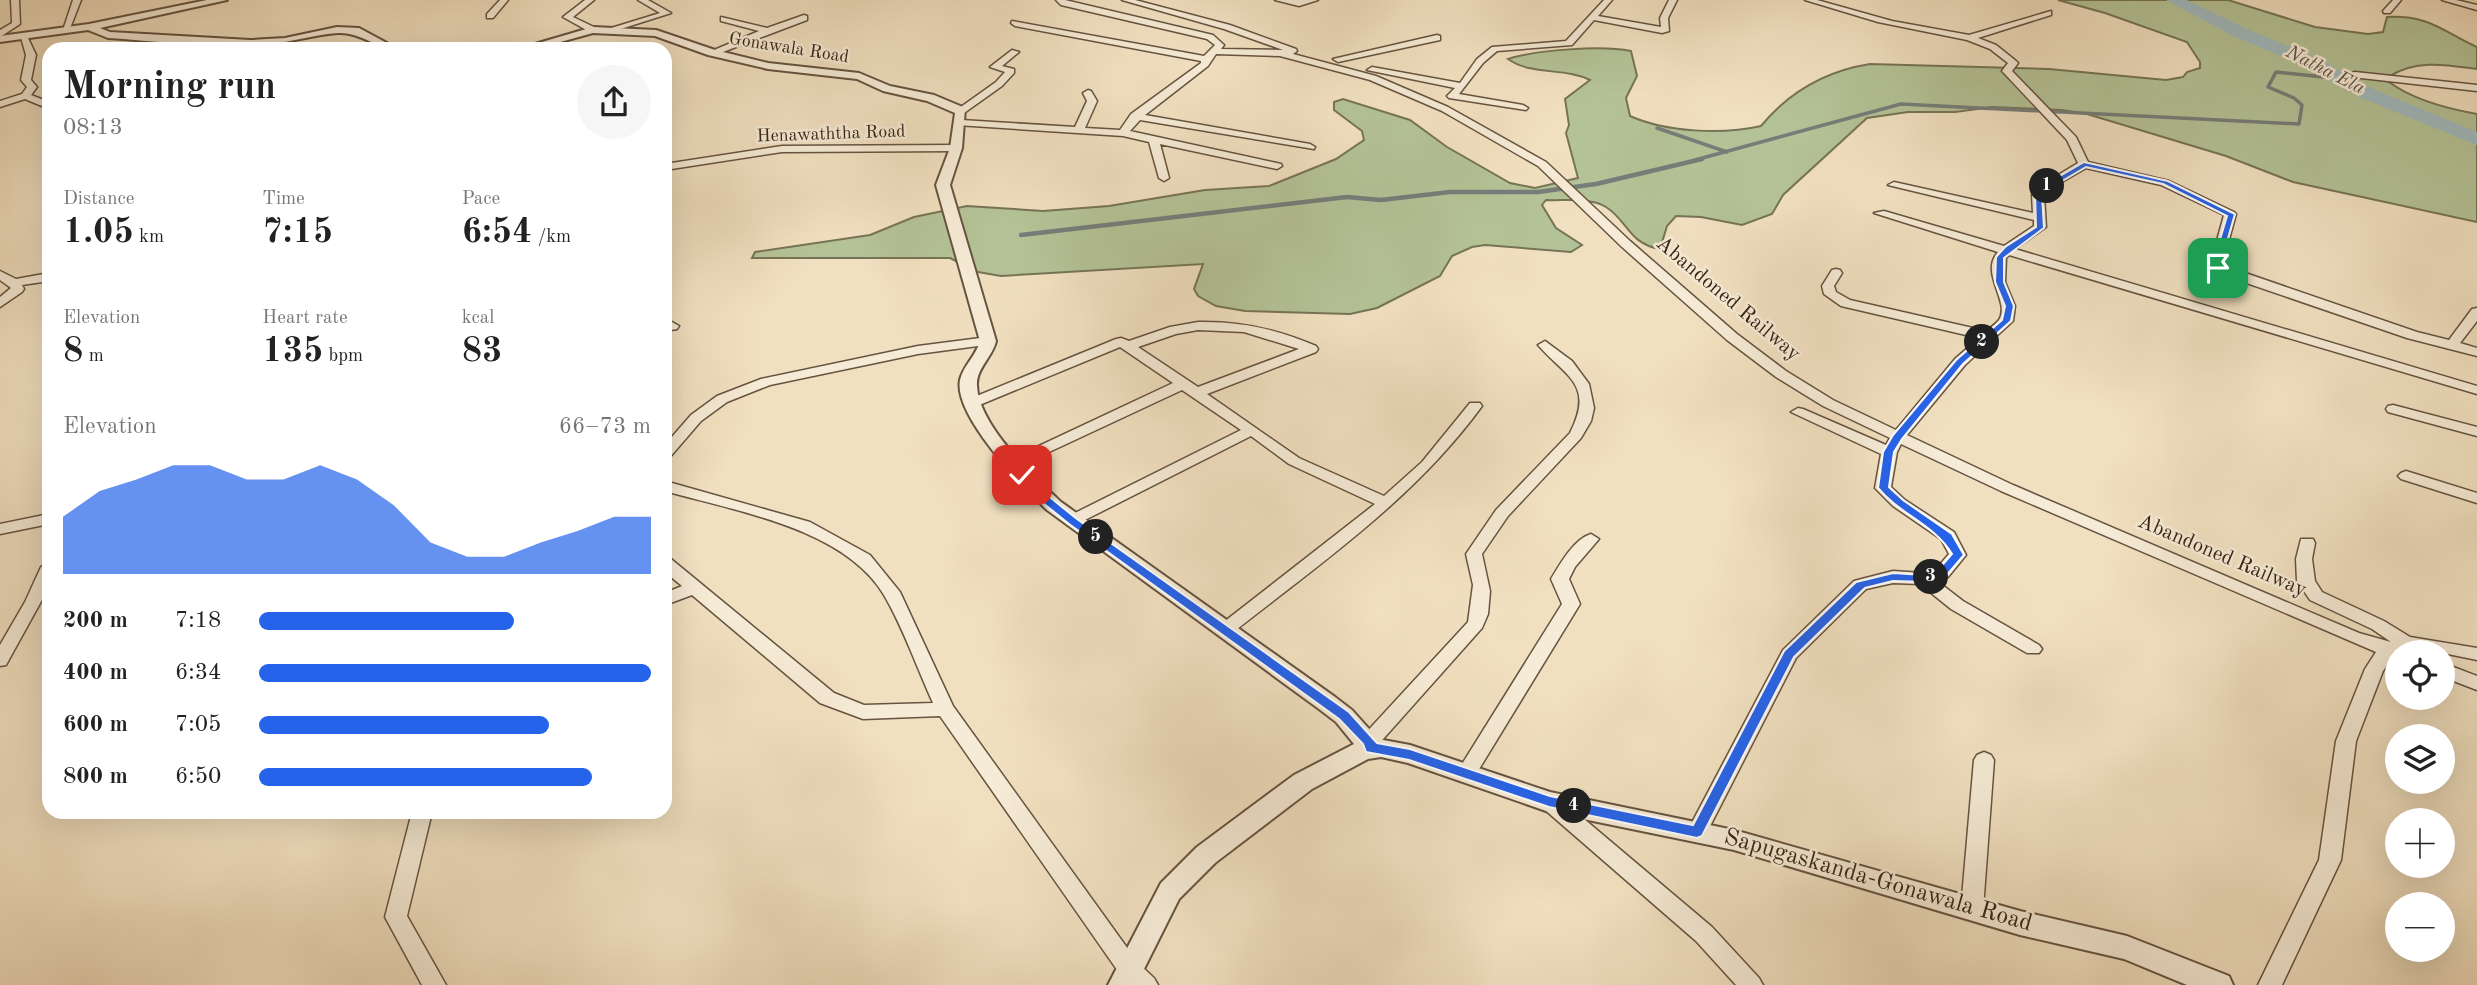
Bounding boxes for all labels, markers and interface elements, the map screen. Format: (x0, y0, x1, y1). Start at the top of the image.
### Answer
street label: Gonawala Road (728, 30, 850, 66)
water label: Natha Ela (2282, 43, 2367, 99)
button: share (577, 65, 651, 139)
text: Morning run (63, 69, 276, 107)
text: 08:13 (63, 116, 123, 139)
street label: Henawaththa Road (756, 122, 906, 146)
pin: 1 (2030, 168, 2064, 204)
text: 1 (2041, 176, 2052, 195)
text: Distance (63, 190, 135, 209)
text: Time (262, 190, 305, 209)
text: Pace (462, 190, 500, 209)
text: 1.05 (63, 215, 134, 250)
text: 7:15 (262, 215, 333, 250)
text: 6:54 (462, 215, 532, 250)
text: km (134, 228, 164, 247)
text: /km (532, 228, 571, 247)
street label: Abandoned Railway (1652, 233, 1804, 365)
pin (2188, 238, 2248, 298)
icon: arrive (2199, 249, 2237, 287)
text: Elevation (63, 309, 140, 328)
text: Heart rate (262, 309, 348, 328)
text: kcal (462, 309, 494, 328)
pin: 2 (1965, 324, 2000, 360)
text: 2 (1976, 332, 1987, 351)
text: 8 (63, 334, 83, 369)
text: 135 (262, 334, 323, 369)
text: 83 (462, 334, 502, 369)
text: m (83, 347, 104, 366)
text: bpm (323, 347, 363, 366)
text: Elevation (63, 415, 157, 438)
text: 66–73 m (559, 415, 651, 438)
pin (992, 445, 1052, 505)
icon: check (1003, 456, 1041, 494)
street label: Abandoned Railway (2134, 511, 2310, 601)
pin: 5 (1078, 520, 1114, 554)
text: 5 (1090, 527, 1101, 546)
pin: 3 (1913, 560, 1948, 594)
text: 3 (1925, 567, 1936, 586)
text: 200 m (63, 609, 128, 632)
text: 7:18 (175, 609, 221, 632)
map controls (2385, 640, 2455, 962)
button: locate (2385, 640, 2455, 710)
text: 400 m (63, 661, 128, 684)
text: 6:34 (175, 661, 221, 684)
text: 600 m (63, 713, 128, 736)
text: 7:05 (175, 713, 221, 736)
button: layers (2385, 724, 2455, 794)
text: 800 m (63, 765, 128, 788)
text: 6:50 (175, 765, 221, 788)
pin: 4 (1556, 788, 1592, 824)
text: 4 (1568, 796, 1579, 815)
button: + (2385, 808, 2455, 878)
street label: Sapugaskanda-Gonawala Road (1721, 825, 2035, 937)
button: − (2385, 892, 2455, 962)

